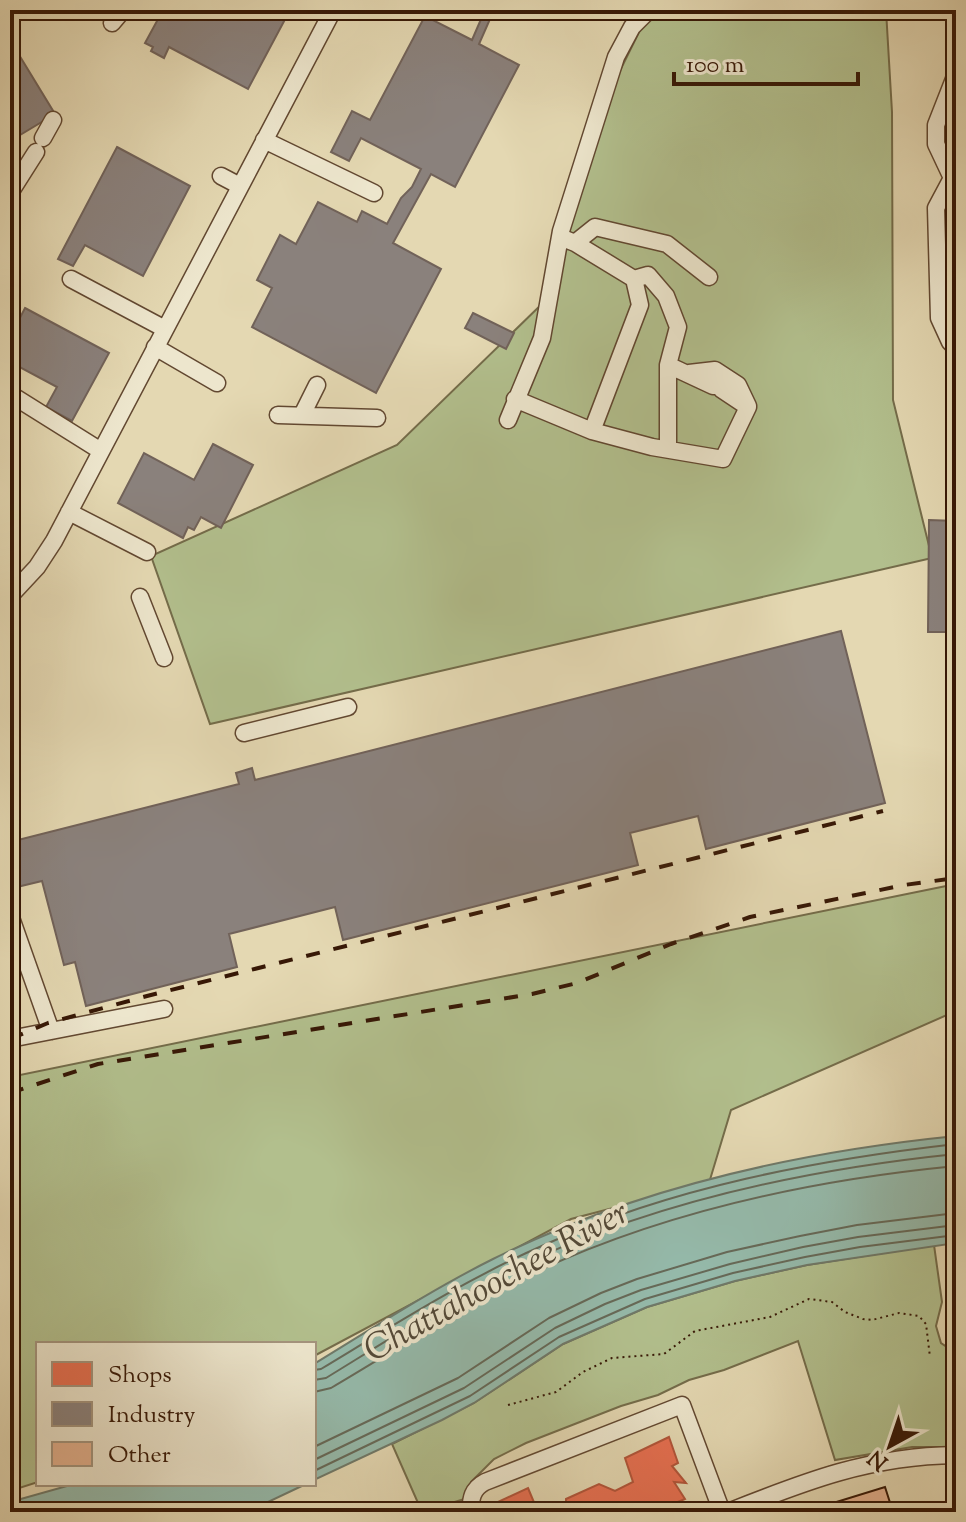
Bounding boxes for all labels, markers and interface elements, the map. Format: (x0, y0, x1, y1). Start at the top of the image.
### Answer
scale bar (674, 36, 858, 86)
text: 100 m (686, 49, 744, 83)
water label: Chattahoochee River (355, 1188, 639, 1377)
legend (36, 1342, 316, 1486)
text: Shops (108, 1359, 172, 1393)
text: Industry (108, 1399, 196, 1433)
north arrow (850, 1406, 930, 1486)
text: Other (108, 1439, 171, 1473)
text: N (862, 1441, 896, 1477)

